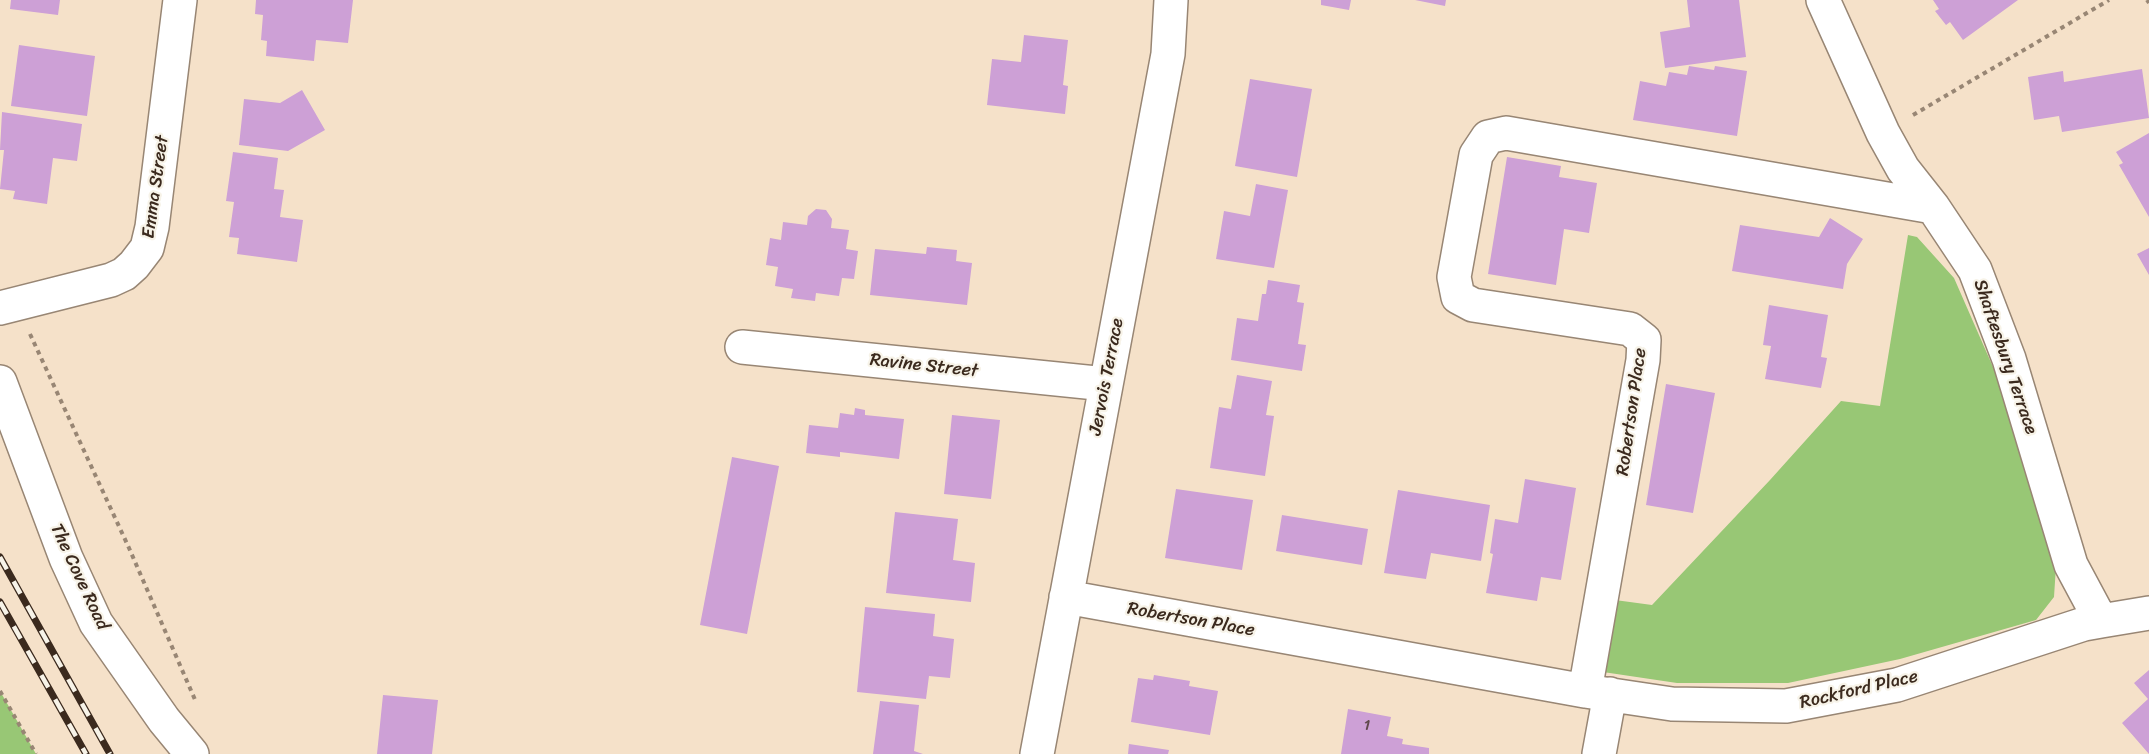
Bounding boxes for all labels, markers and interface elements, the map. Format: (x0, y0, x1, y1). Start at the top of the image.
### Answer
street label: Emma Street (138, 134, 174, 240)
street label: Shaftesbury Terrace (1968, 277, 2042, 437)
street label: Jervois Terrace (1085, 317, 1129, 437)
street label: Robertson Place (1612, 347, 1652, 477)
street label: Ravine Street (869, 350, 979, 382)
street label: The Cove Road (45, 520, 113, 634)
street label: Robertson Place (1126, 598, 1256, 642)
street label: Rockford Place (1798, 666, 1920, 714)
house number: 1 (1364, 717, 1370, 735)

